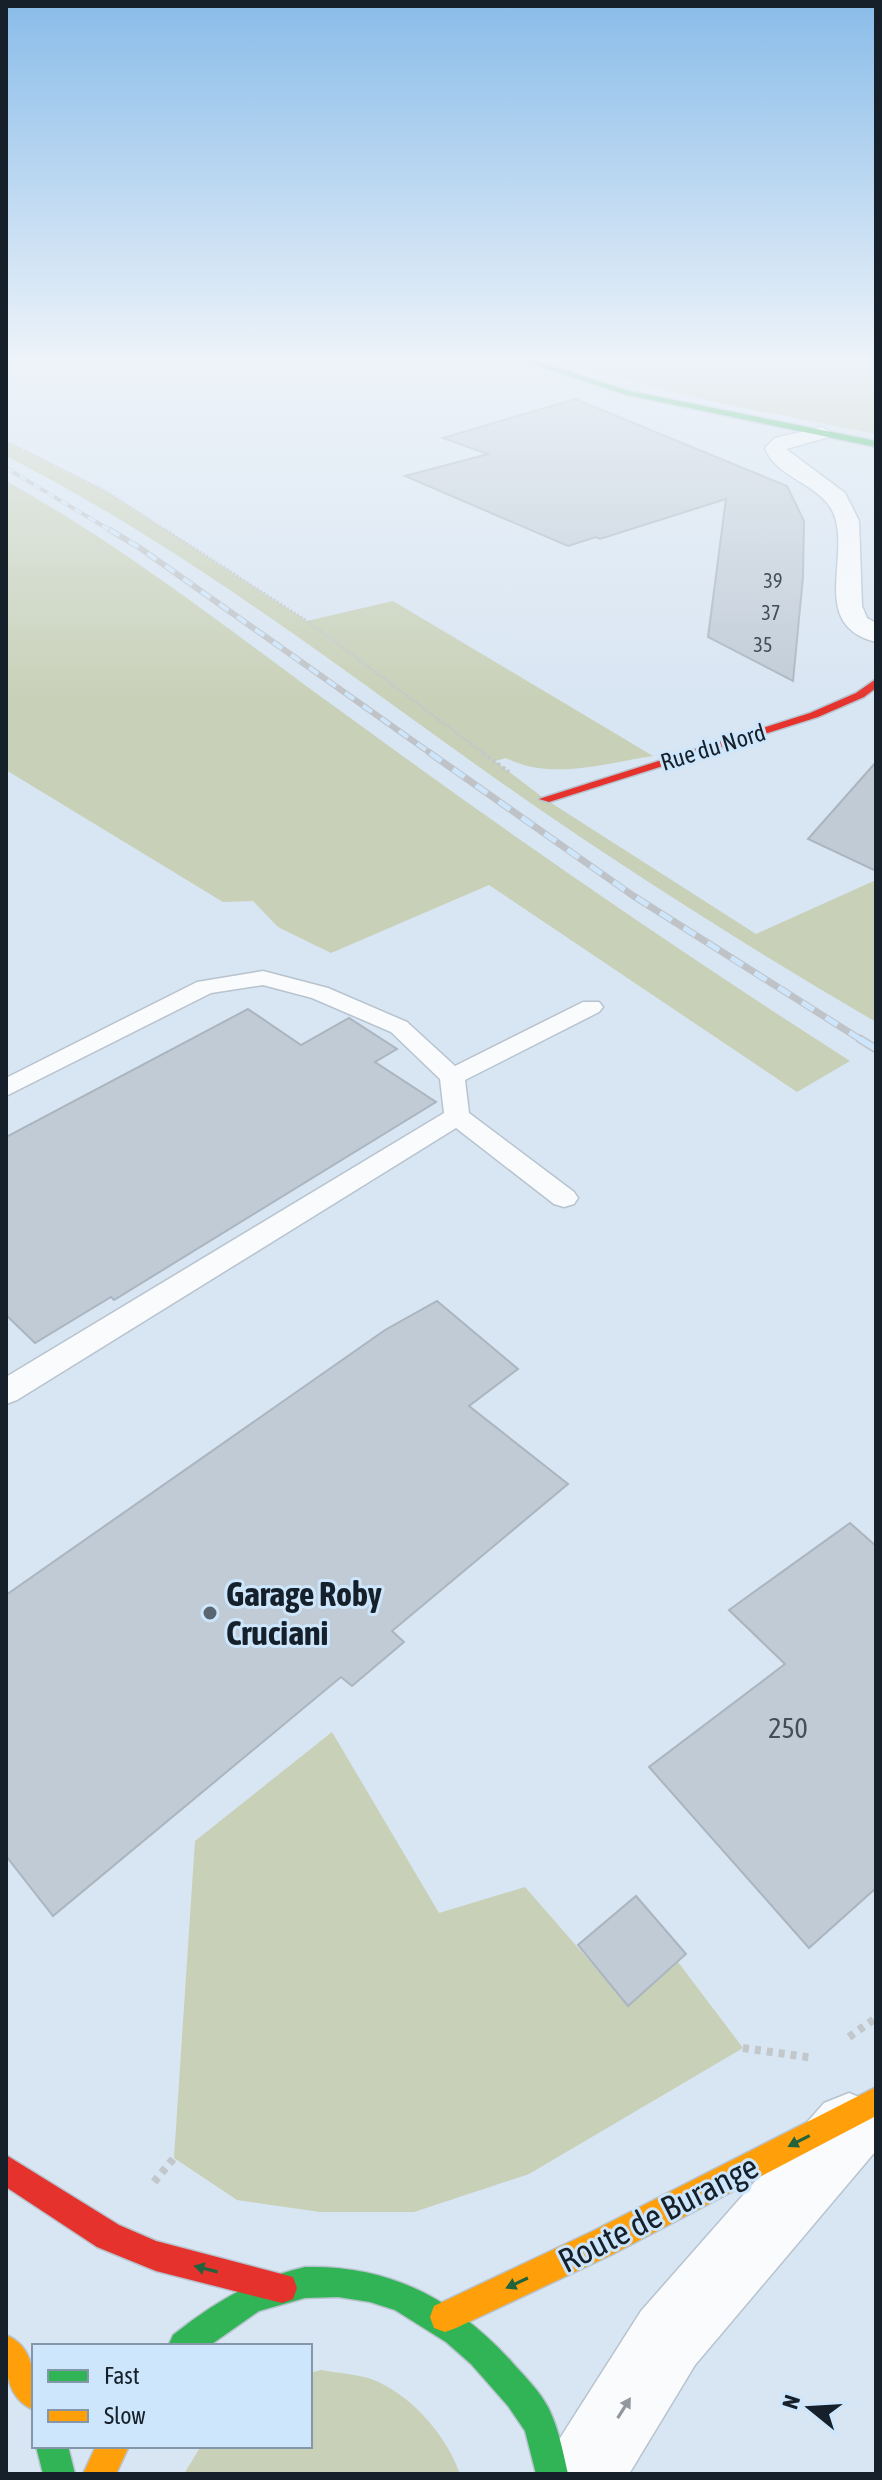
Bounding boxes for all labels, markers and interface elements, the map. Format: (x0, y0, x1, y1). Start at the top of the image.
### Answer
house number: 39 (764, 569, 782, 592)
house number: 37 (762, 601, 780, 624)
house number: 35 (754, 633, 772, 656)
street label: Rue du Nord (657, 718, 769, 776)
place label: Garage Roby Cruciani (226, 1574, 382, 1652)
marker: Garage Roby Cruciani (201, 1604, 219, 1622)
house number: 250 (768, 1712, 808, 1744)
one-way arrow (788, 2135, 811, 2148)
street label: Route de Burange (552, 2146, 764, 2280)
one-way arrow (194, 2262, 219, 2274)
one-way arrow (505, 2276, 529, 2290)
legend (32, 2344, 312, 2448)
text: Fast (104, 2362, 140, 2389)
north arrow (770, 2368, 850, 2448)
text: N (777, 2392, 805, 2412)
one-way arrow (617, 2397, 631, 2419)
text: Slow (104, 2402, 146, 2429)

